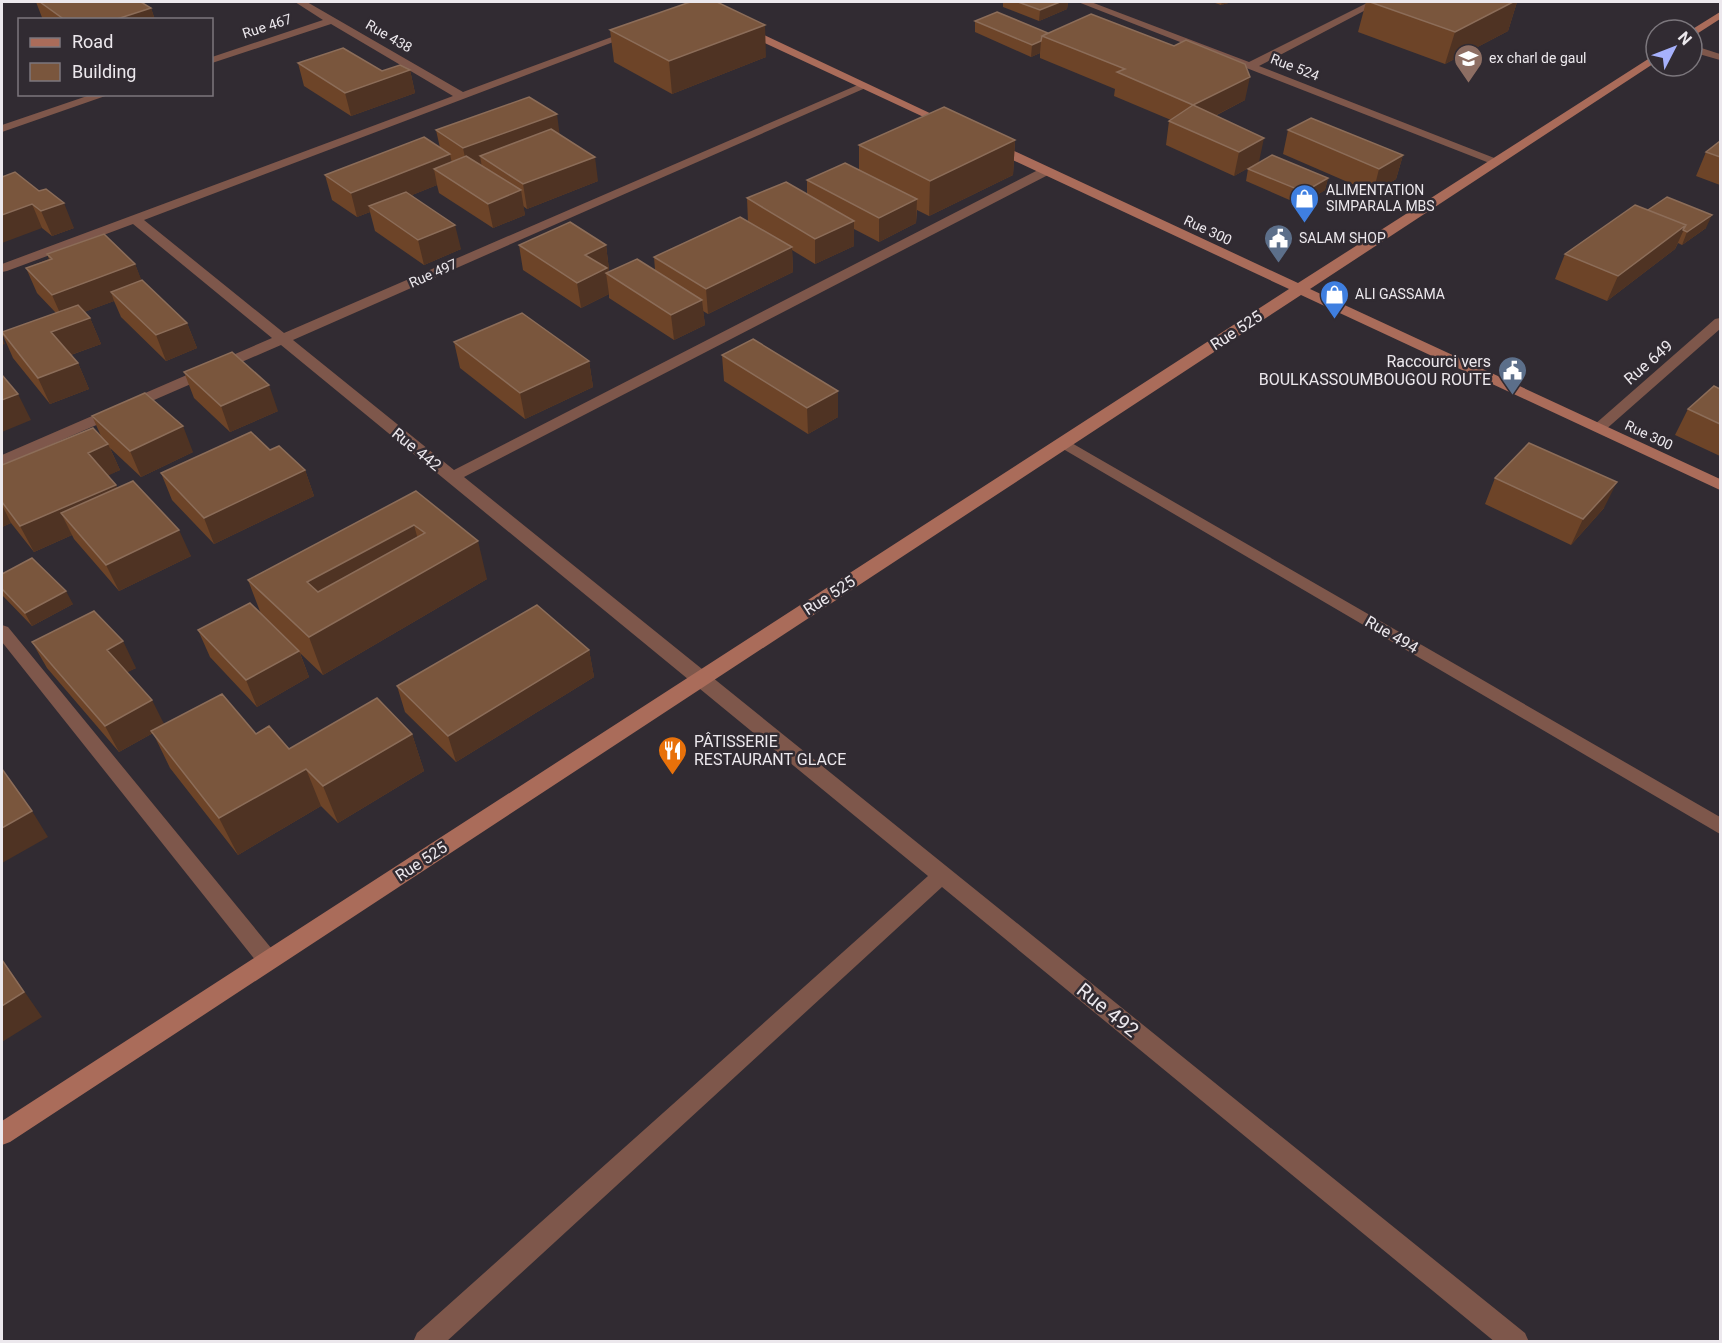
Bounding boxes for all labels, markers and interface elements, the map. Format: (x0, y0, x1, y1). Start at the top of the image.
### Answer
street label: Rue 467 (240, 10, 294, 41)
street label: Rue 438 (363, 16, 415, 56)
legend (18, 18, 213, 96)
north arrow (1644, 18, 1704, 78)
text: N (1674, 28, 1696, 49)
text: Road (72, 31, 113, 52)
school or university icon: ex charl de gaul (1452, 42, 1484, 84)
street label: Rue 524 (1268, 50, 1322, 84)
place label: ex charl de gaul (1489, 50, 1587, 66)
text: Building (72, 61, 136, 82)
shop icon: ALIMENTATION SIMPARALA MBS (1289, 182, 1321, 224)
place label: ALIMENTATION SIMPARALA MBS (1326, 182, 1435, 214)
street label: Rue 300 (1182, 212, 1235, 248)
public building icon: SALAM SHOP (1262, 222, 1294, 264)
place label: SALAM SHOP (1299, 230, 1386, 246)
street label: Rue 497 (407, 255, 460, 291)
shop icon: ALI GASSAMA (1318, 278, 1350, 320)
place label: ALI GASSAMA (1355, 286, 1445, 302)
street label: Rue 525 (1207, 307, 1266, 354)
street label: Rue 649 (1620, 336, 1676, 389)
place label: Raccourci vers BOULKASSOUMBOUGOU ROUTE (1259, 352, 1491, 389)
public building icon: Raccourci vers BOULKASSOUMBOUGOU ROUTE (1496, 354, 1528, 396)
street label: Rue 300 (1623, 417, 1676, 453)
street label: Rue 442 (388, 424, 445, 475)
street label: Rue 525 (800, 572, 859, 619)
street label: Rue 494 (1362, 612, 1422, 657)
place label: PÂTISSERIE RESTAURANT GLACE (694, 732, 846, 769)
restaurant icon: PÂTISSERIE RESTAURANT GLACE (657, 734, 689, 776)
street label: Rue 525 (392, 838, 451, 885)
street label: Rue 492 (1072, 978, 1144, 1042)

